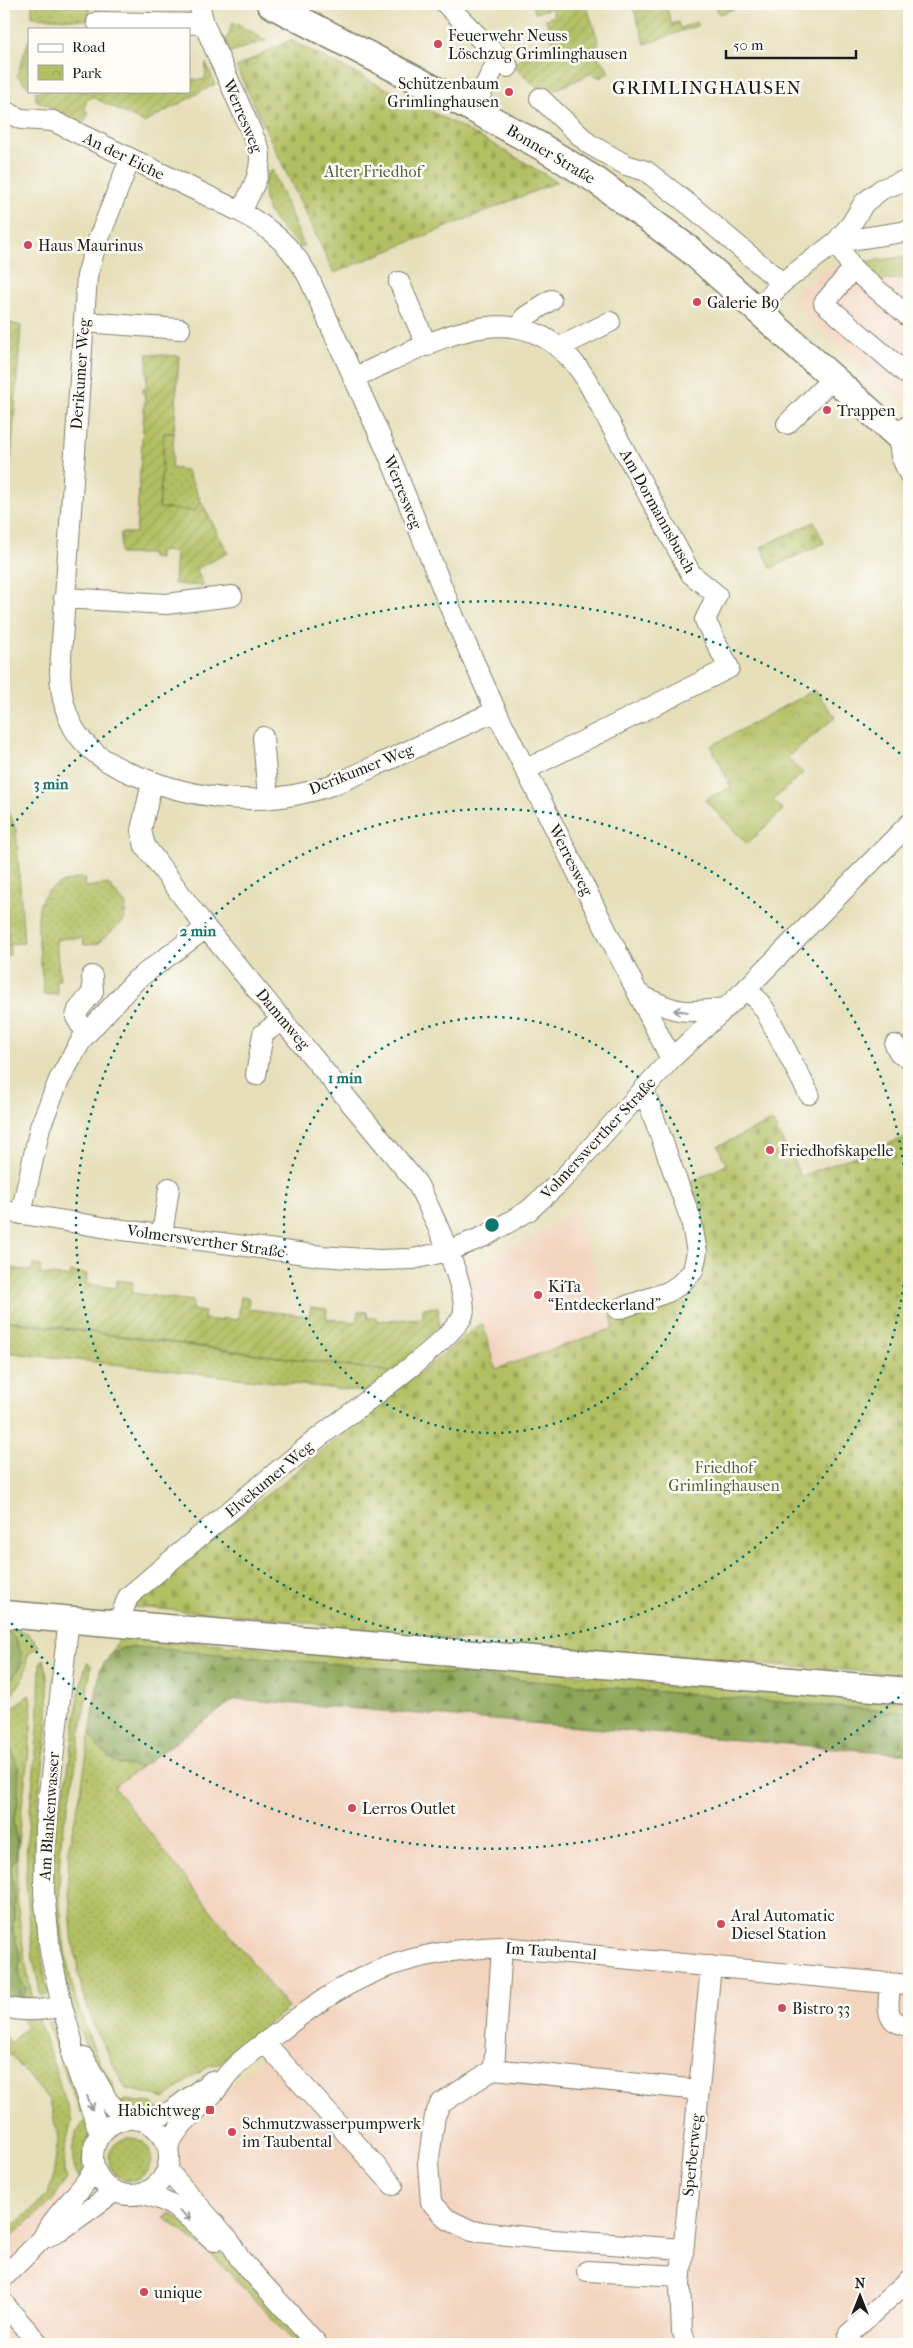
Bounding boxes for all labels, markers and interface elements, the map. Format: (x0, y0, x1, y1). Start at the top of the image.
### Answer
place label: Feuerwehr Neuss Löschzug Grimlinghausen (448, 26, 628, 63)
legend (28, 28, 190, 92)
scale bar (726, 28, 856, 60)
text: 50 m (733, 36, 764, 54)
text: Road (72, 38, 106, 56)
marker: Feuerwehr Neuss Löschzug Grimlinghausen (432, 38, 444, 50)
text: Park (72, 64, 102, 82)
place label: Schützenbaum Grimlinghausen (387, 74, 500, 111)
street label: Werresweg (219, 76, 267, 156)
district label: GRIMLINGHAUSEN (612, 77, 802, 99)
marker: Schützenbaum Grimlinghausen (503, 86, 515, 98)
street label: Bonner Straße (503, 120, 599, 188)
street label: An der Eiche (79, 128, 168, 184)
park label: Alter Friedhof (323, 162, 425, 181)
place label: Haus Maurinus (38, 236, 143, 255)
marker: Haus Maurinus (22, 239, 34, 251)
place label: Galerie B9 (707, 293, 780, 312)
marker: Galerie B9 (691, 296, 703, 308)
street label: Derikumer Weg (67, 317, 93, 430)
place label: Trappen (837, 401, 896, 420)
marker: Trappen (821, 404, 833, 416)
street label: Am Dormannsbusch (616, 445, 700, 576)
street label: Werresweg (379, 451, 427, 532)
street label: Derikumer Weg (306, 739, 417, 799)
text: 3 min (34, 775, 69, 793)
street label: Werresweg (544, 820, 597, 899)
text: 2 min (180, 922, 217, 940)
street label: Dammweg (252, 985, 314, 1054)
one-way arrow (673, 1006, 689, 1016)
text: 1 min (328, 1069, 362, 1087)
street label: Volmerswerther Straße (536, 1073, 659, 1204)
place label: Friedhofskapelle (780, 1141, 894, 1160)
marker: Friedhofskapelle (764, 1144, 776, 1156)
centre of rings (483, 1216, 501, 1234)
street label: Volmerswerther Straße (125, 1220, 287, 1262)
place label: KiTa “Entdeckerland” (548, 1277, 661, 1314)
marker: KiTa “Entdeckerland” (532, 1289, 544, 1301)
street label: Elvekumer Weg (221, 1436, 317, 1521)
park label: Friedhof Grimlinghausen (668, 1458, 781, 1495)
street label: Am Blankenwasser (35, 1751, 63, 1882)
place label: Lerros Outlet (362, 1799, 456, 1818)
marker: Lerros Outlet (346, 1802, 358, 1814)
place label: Aral Automatic Diesel Station (730, 1906, 834, 1943)
marker: Aral Automatic Diesel Station (715, 1918, 727, 1930)
street label: Im Taubental (505, 1938, 598, 1964)
place label: Bistro 33 (792, 1999, 850, 2018)
marker: Bistro 33 (776, 2002, 788, 2014)
one-way arrow (86, 2095, 95, 2110)
place label: Habichtweg (117, 2101, 200, 2120)
marker: Habichtweg (204, 2104, 216, 2116)
street label: Sperberweg (678, 2112, 706, 2197)
place label: Schmutzwasserpumpwerk im Taubental (242, 2114, 422, 2151)
marker: Schmutzwasserpumpwerk im Taubental (226, 2126, 238, 2138)
one-way arrow (178, 2210, 191, 2221)
north arrow (836, 2270, 886, 2320)
text: N (855, 2275, 866, 2292)
place label: unique (153, 2283, 202, 2302)
marker: unique (138, 2286, 150, 2298)

